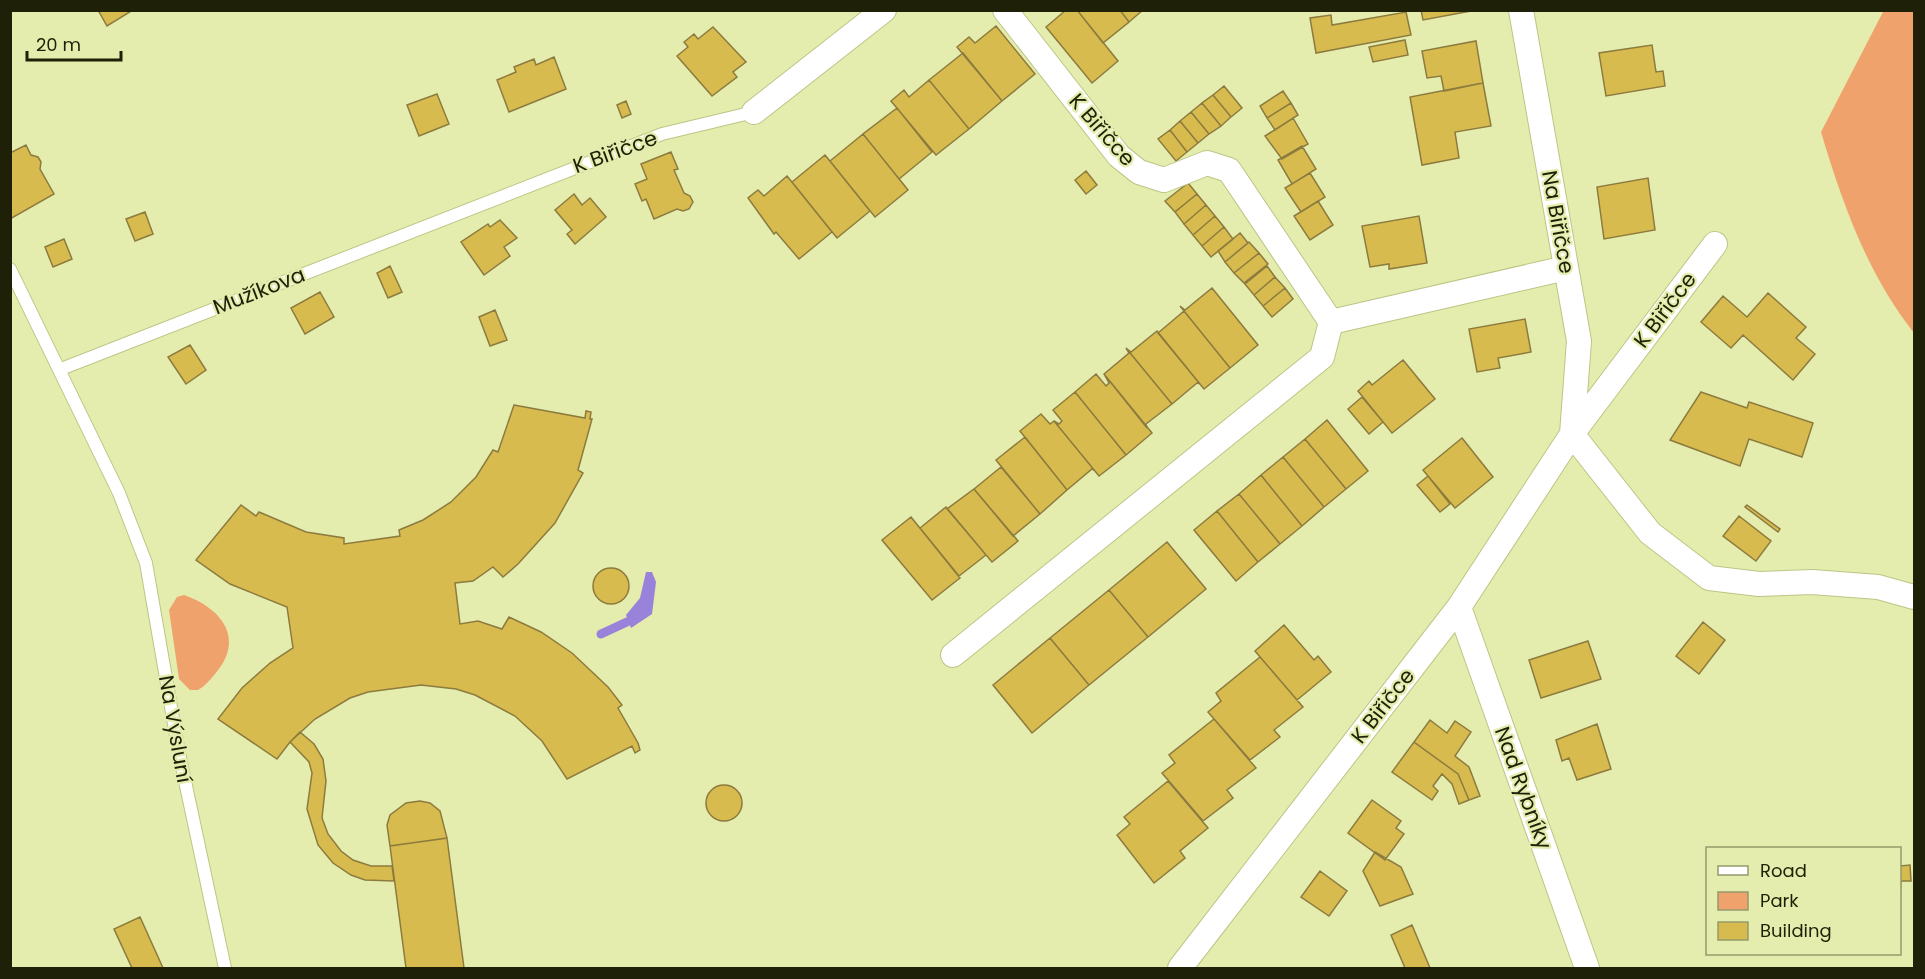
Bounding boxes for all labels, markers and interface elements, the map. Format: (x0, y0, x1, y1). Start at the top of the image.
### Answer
scale bar (27, 24, 122, 62)
text: 20 m (36, 32, 81, 57)
street label: K Biřičce (1063, 87, 1142, 172)
street label: K Biřičce (569, 123, 661, 180)
street label: Na Biřičce (1535, 168, 1582, 276)
street label: Mužíkova (209, 260, 309, 321)
street label: K Biřičce (1627, 266, 1703, 353)
street label: K Biřičce (1344, 662, 1421, 749)
street label: Na Výsluní (152, 673, 199, 785)
street label: Nad Rybníky (1488, 722, 1559, 853)
legend (1706, 847, 1901, 955)
text: Road (1760, 858, 1807, 883)
text: Park (1760, 888, 1799, 913)
text: Building (1760, 918, 1832, 943)

